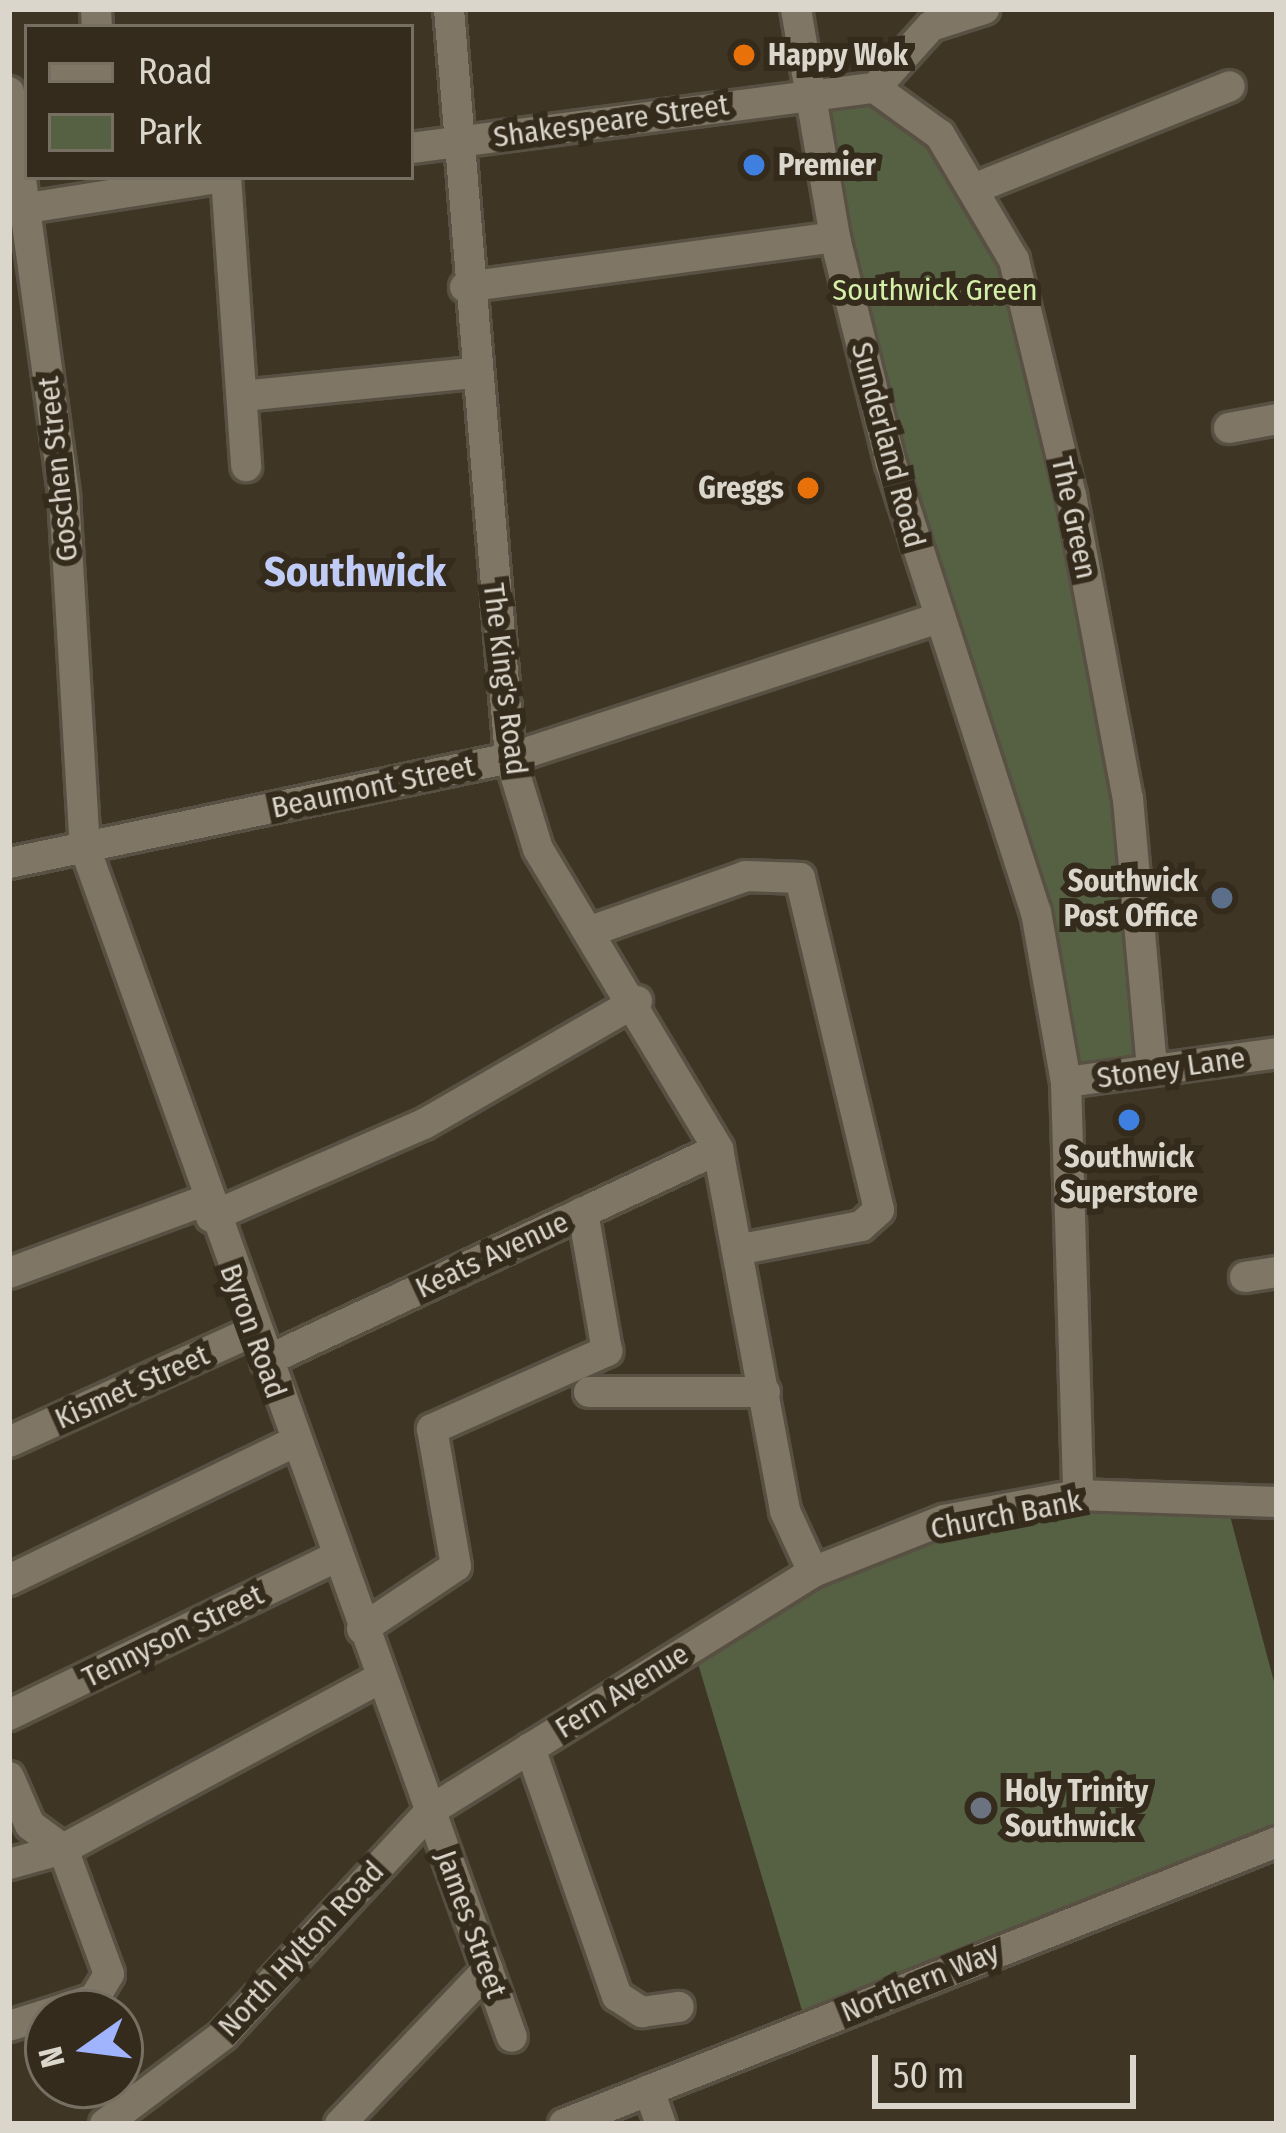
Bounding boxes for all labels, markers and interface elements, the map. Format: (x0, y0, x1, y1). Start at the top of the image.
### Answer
legend (24, 24, 414, 180)
place label: Happy Wok (768, 37, 908, 73)
marker: Happy Wok (731, 42, 757, 68)
text: Road (138, 50, 213, 94)
street label: Shakespeare Street (491, 87, 731, 155)
text: Park (138, 110, 202, 154)
place label: Premier (778, 147, 876, 183)
marker: Premier (741, 152, 767, 178)
park label: Southwick Green (832, 272, 1038, 308)
street label: Sunderland Road (843, 338, 933, 552)
street label: Goschen Street (30, 375, 86, 563)
street label: The Green (1044, 454, 1104, 582)
place label: Greggs (698, 470, 784, 506)
marker: Greggs (795, 475, 821, 501)
district label: Southwick (264, 547, 446, 597)
street label: The King's Road (475, 581, 535, 777)
street label: Beaumont Street (268, 748, 478, 826)
place label: Southwick Post Office (1064, 863, 1198, 934)
marker: Southwick Post Office (1209, 885, 1235, 911)
street label: Stoney Lane (1095, 1040, 1247, 1096)
marker: Southwick Superstore (1116, 1107, 1142, 1133)
place label: Southwick Superstore (1060, 1139, 1198, 1210)
street label: Keats Avenue (410, 1204, 574, 1306)
street label: Byron Road (212, 1259, 294, 1403)
street label: Kismet Street (49, 1337, 215, 1437)
street label: Church Bank (928, 1483, 1084, 1547)
street label: Tennyson Street (77, 1577, 269, 1695)
street label: Fern Avenue (549, 1636, 695, 1746)
place label: Holy Trinity Southwick (1005, 1773, 1148, 1844)
marker: Holy Trinity Southwick (968, 1795, 994, 1821)
street label: James Street (428, 1845, 514, 2003)
street label: North Hylton Road (210, 1854, 392, 2044)
street label: Northern Way (836, 1934, 1004, 2030)
north arrow (24, 1989, 144, 2109)
scale bar (878, 2031, 1142, 2105)
text: N (30, 2043, 74, 2071)
text: 50 m (893, 2054, 964, 2098)

